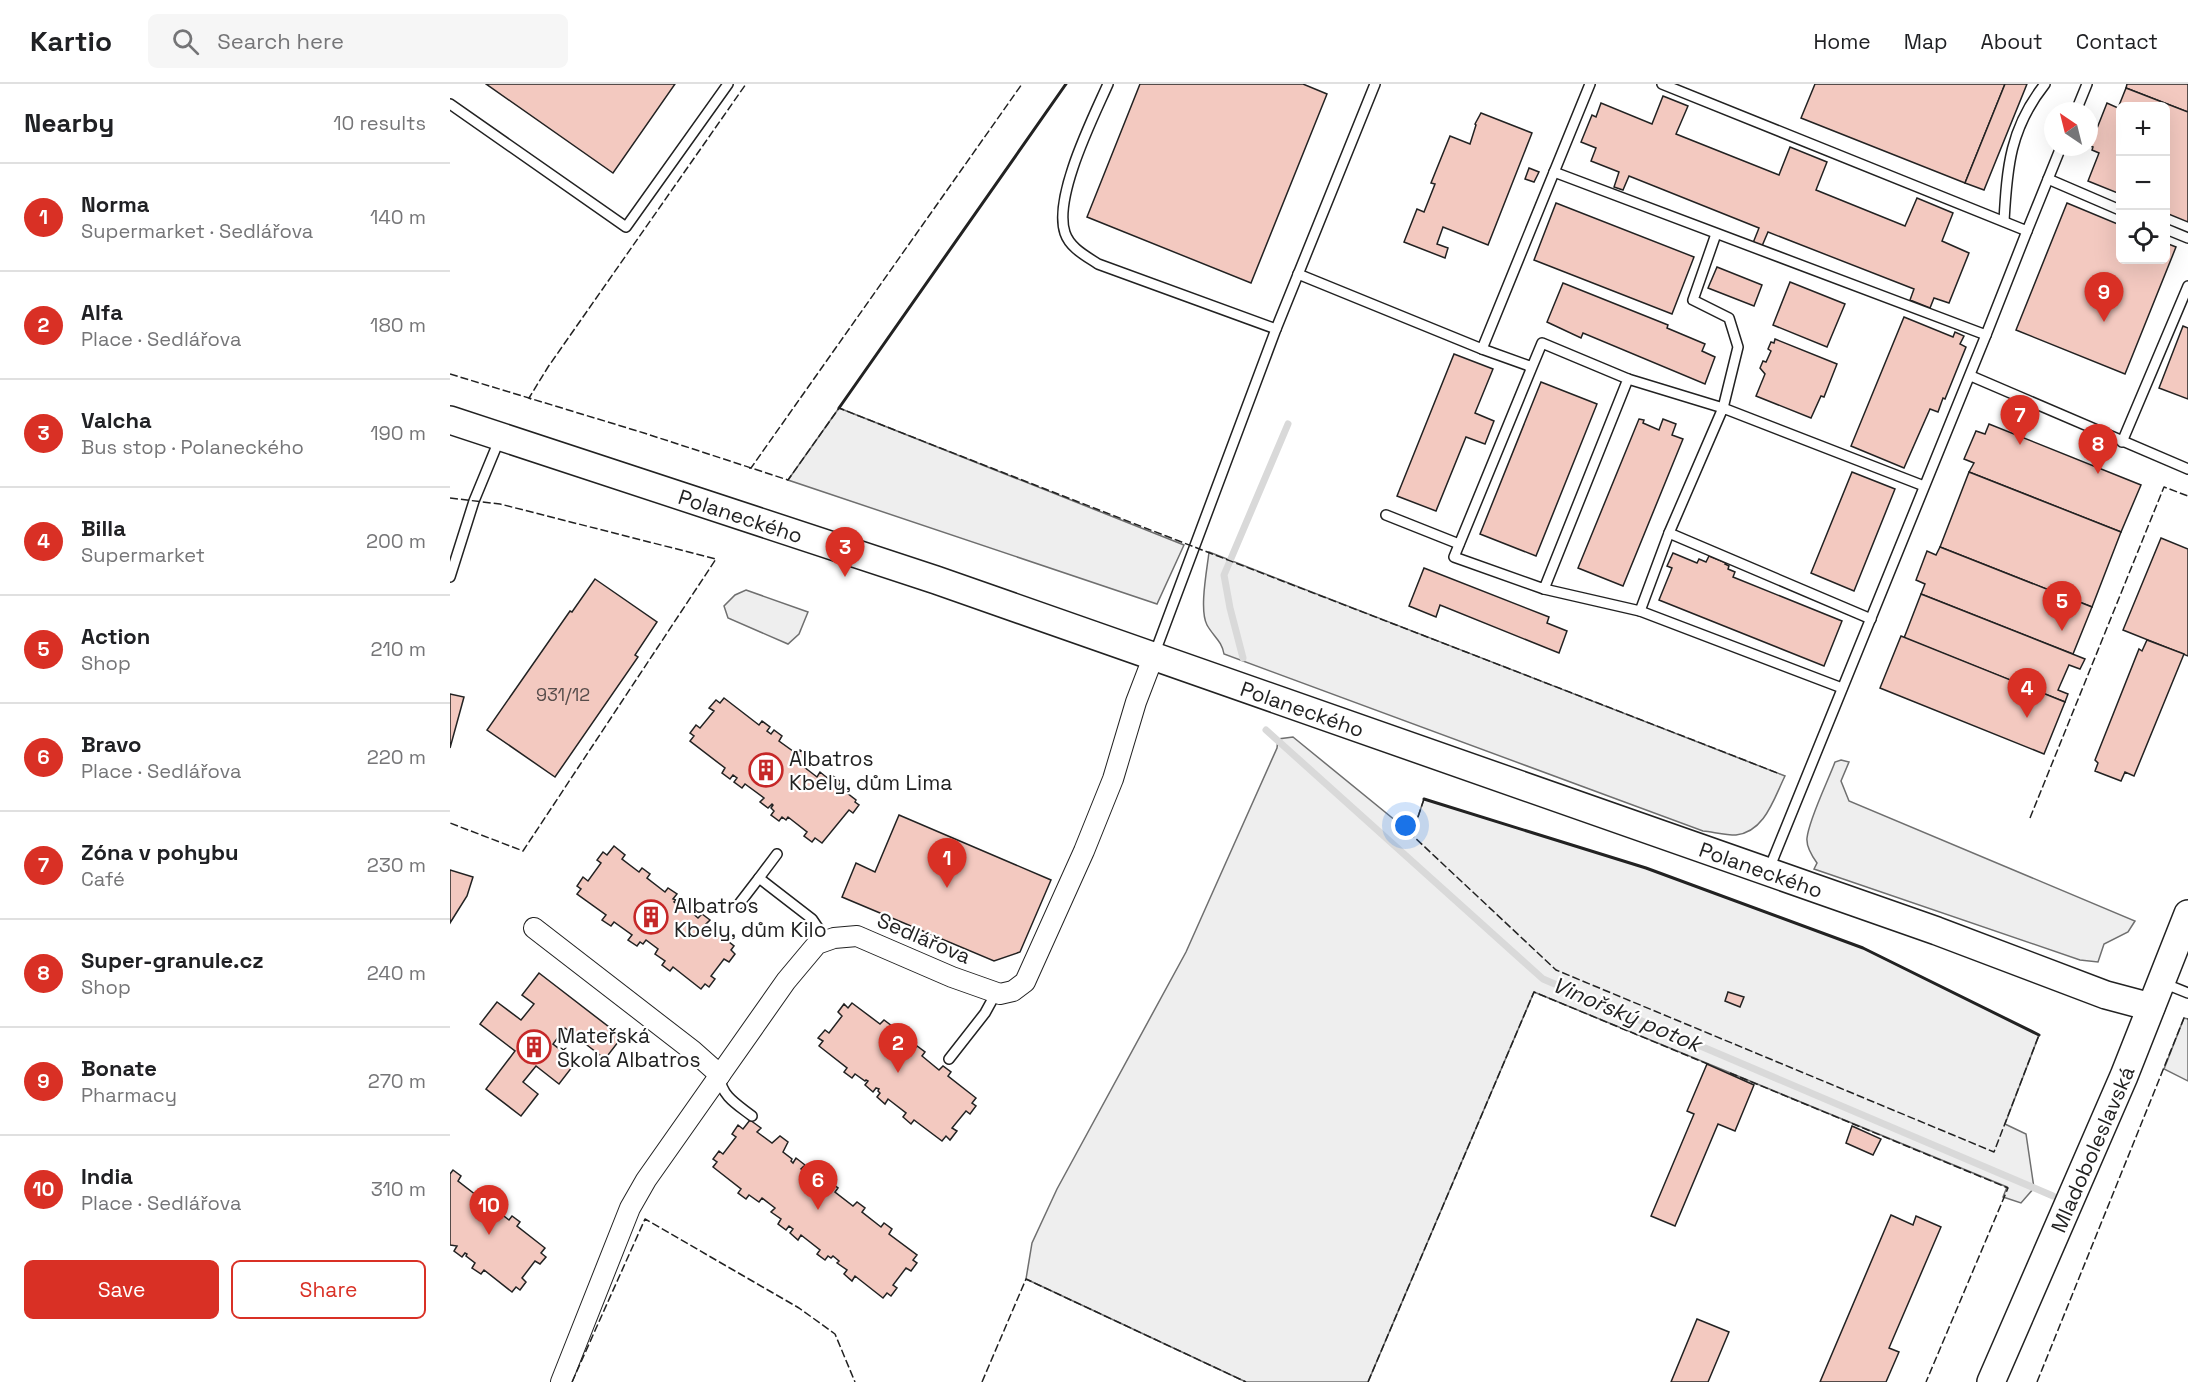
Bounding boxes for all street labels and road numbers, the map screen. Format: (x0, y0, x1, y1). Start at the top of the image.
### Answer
street label: Polaneckého (675, 483, 806, 549)
street label: Polaneckého (1237, 674, 1368, 743)
street label: Polaneckého (1696, 835, 1827, 903)
street label: Sedlářova (873, 906, 975, 970)
street label: Mladoboleslavská (2044, 1062, 2140, 1236)

